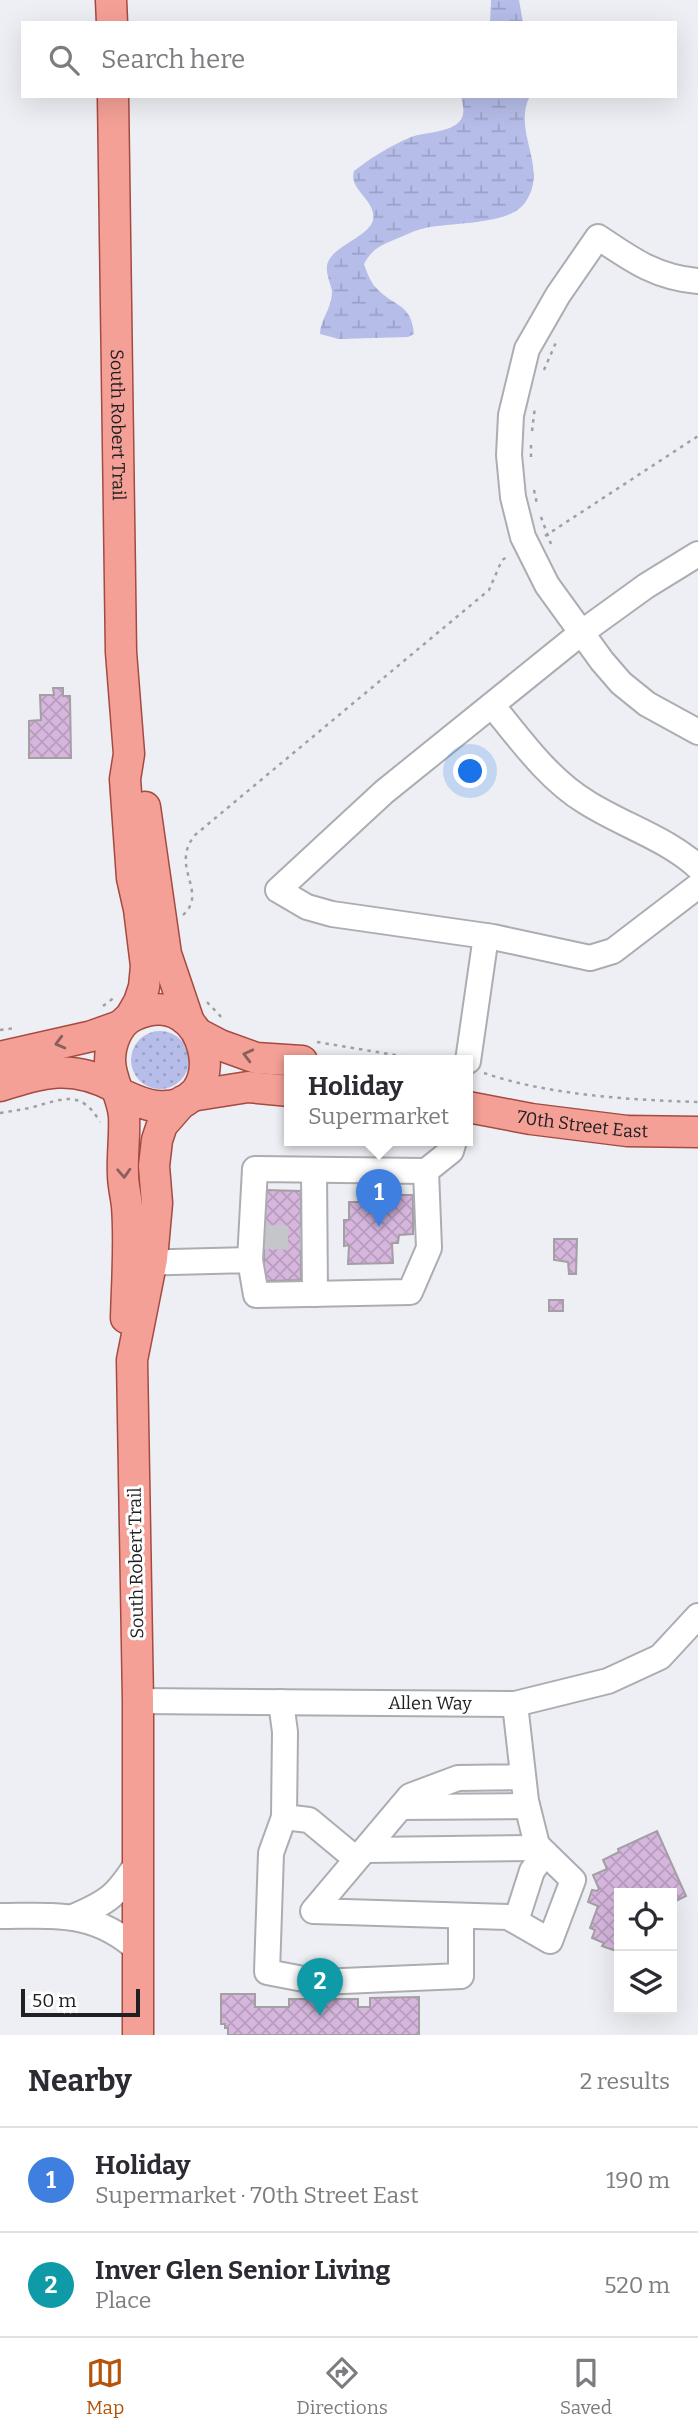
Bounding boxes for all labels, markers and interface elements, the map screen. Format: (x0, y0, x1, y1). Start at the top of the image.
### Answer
search box (21, 21, 677, 98)
icon: search (45, 41, 83, 79)
text: Search here (101, 44, 245, 75)
street label: South Robert Trail (106, 349, 130, 501)
your location (453, 754, 487, 788)
one-way arrow (55, 1034, 67, 1049)
one-way arrow (243, 1049, 255, 1063)
popup (284, 1055, 473, 1146)
text: Holiday (308, 1071, 403, 1102)
text: Supermarket (308, 1102, 449, 1130)
street label: 70th Street East (515, 1106, 649, 1142)
one-way arrow (116, 1168, 131, 1179)
pin: 1 (356, 1169, 402, 1227)
street label: South Robert Trail (124, 1487, 148, 1639)
street label: Allen Way (388, 1692, 472, 1715)
map controls (614, 1888, 677, 2014)
button: locate (614, 1888, 677, 1951)
button: layers (614, 1951, 677, 2014)
pin: 2 (297, 1958, 343, 2016)
scale bar (21, 1986, 140, 2018)
text: 50 m (32, 1989, 76, 2012)
text: Nearby (28, 2063, 132, 2099)
text: 2 results (580, 2067, 670, 2095)
text: Holiday (95, 2150, 190, 2181)
text: 1 (46, 2166, 56, 2194)
text: 190 m (606, 2166, 670, 2194)
text: Supermarket · 70th Street East (95, 2181, 418, 2209)
text: Inver Glen Senior Living (95, 2255, 390, 2286)
text: 2 (45, 2271, 57, 2299)
text: 520 m (604, 2271, 670, 2299)
text: Place (95, 2286, 151, 2314)
tab: Map (86, 2354, 124, 2419)
tab: Directions (296, 2354, 388, 2419)
tab: Saved (560, 2354, 612, 2419)

